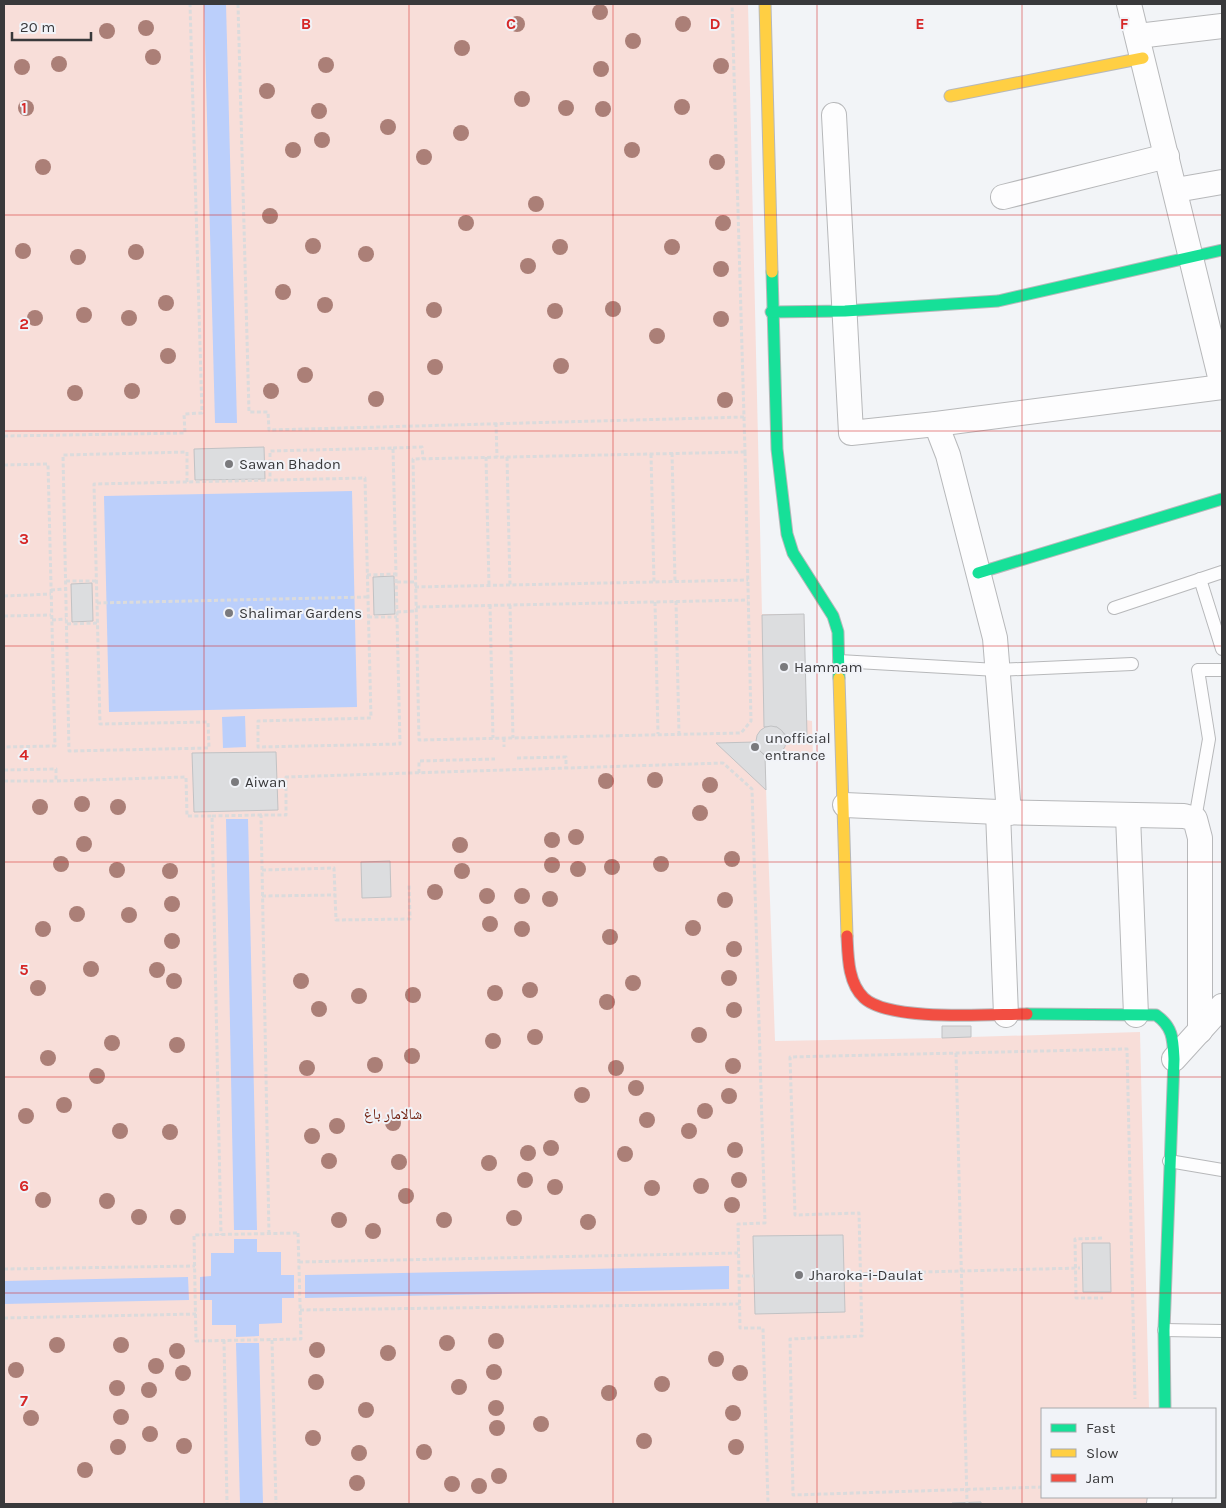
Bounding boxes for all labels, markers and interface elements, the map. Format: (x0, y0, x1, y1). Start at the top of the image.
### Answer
scale bar (12, 10, 91, 42)
text: B (301, 14, 311, 33)
text: C (506, 14, 516, 33)
text: D (710, 14, 721, 33)
text: E (915, 14, 925, 33)
text: F (1120, 14, 1129, 33)
text: 20 m (20, 18, 55, 36)
text: 1 (21, 98, 27, 117)
text: 2 (19, 314, 29, 333)
place label: Sawan Bhadon (239, 455, 341, 473)
marker: Sawan Bhadon (223, 458, 235, 470)
text: 3 (19, 529, 29, 548)
place label: Shalimar Gardens (239, 604, 362, 622)
marker: Shalimar Gardens (223, 607, 235, 619)
place label: Hammam (794, 658, 863, 676)
marker: Hammam (778, 661, 790, 673)
place label: unofficial entrance (765, 729, 831, 764)
marker: unofficial entrance (749, 741, 761, 753)
text: 4 (19, 745, 29, 764)
place label: Aiwan (245, 773, 286, 791)
marker: Aiwan (229, 776, 241, 788)
text: 5 (19, 960, 29, 979)
park label: شالامار باغ (364, 1105, 422, 1124)
text: 6 (19, 1176, 29, 1195)
place label: Jharoka-i-Daulat (809, 1266, 923, 1284)
marker: Jharoka-i-Daulat (793, 1269, 805, 1281)
text: 7 (20, 1391, 28, 1410)
legend (1041, 1408, 1216, 1498)
text: Fast (1086, 1419, 1116, 1437)
text: Slow (1086, 1444, 1118, 1462)
text: Jam (1086, 1469, 1114, 1487)

